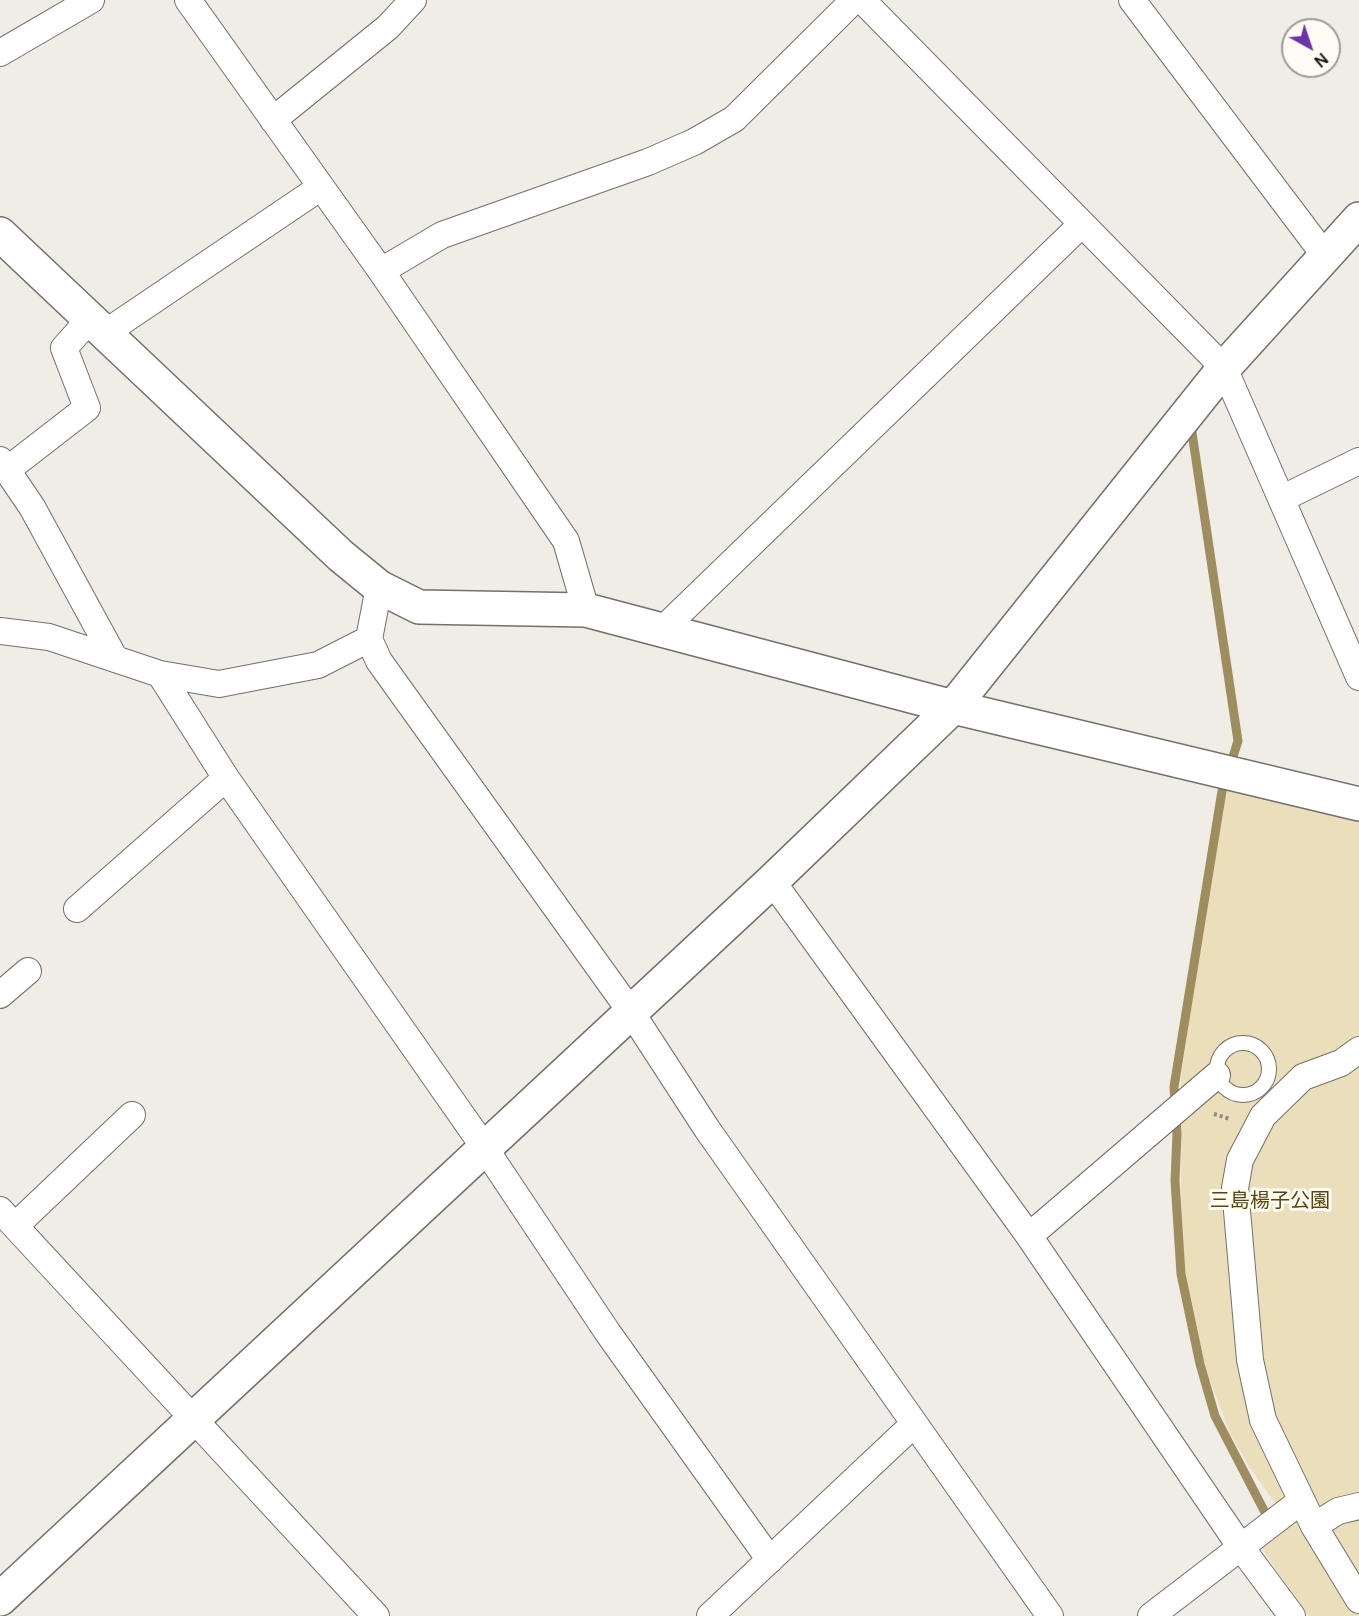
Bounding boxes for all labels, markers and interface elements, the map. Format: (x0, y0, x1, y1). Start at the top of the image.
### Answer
north arrow (1281, 18, 1341, 78)
text: N (1310, 48, 1333, 72)
park label: 三島楊子公園 (1210, 1189, 1330, 1213)

